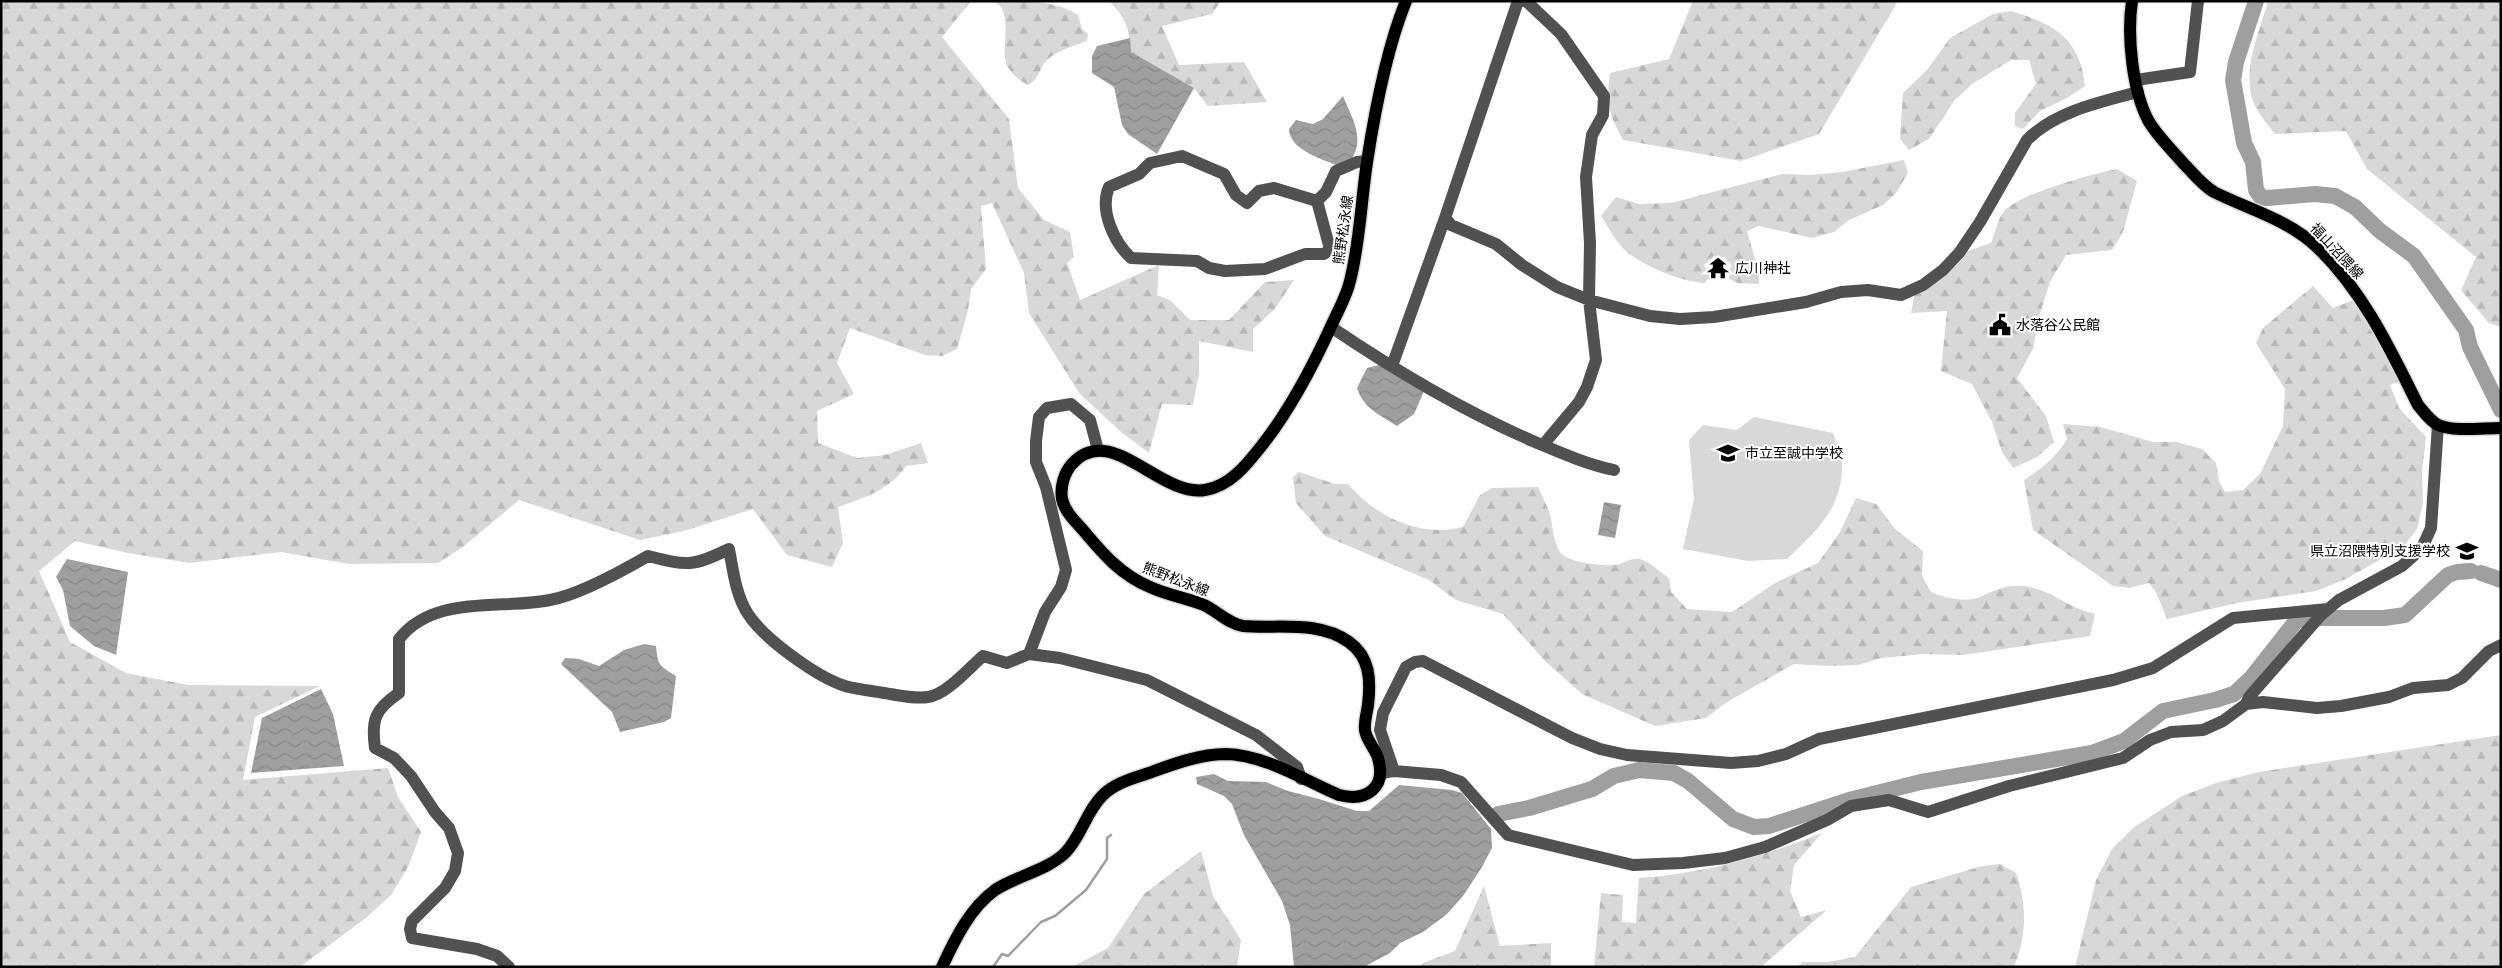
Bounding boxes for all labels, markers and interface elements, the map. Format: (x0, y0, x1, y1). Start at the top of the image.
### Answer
street label: 熊野松永線 (1330, 194, 1357, 266)
street label: 福山沼隈線 (2307, 220, 2367, 283)
temple icon: 広川神社 (1705, 255, 1731, 281)
place label: 広川神社 (1735, 260, 1791, 277)
public building icon: 水落谷公民館 (1987, 312, 2013, 338)
place label: 水落谷公民館 (2016, 317, 2100, 334)
school or university icon: 市立至誠中学校 (1715, 440, 1741, 466)
place label: 市立至誠中学校 (1745, 445, 1843, 462)
school or university icon: 県立沼隈特別支援学校 (2454, 538, 2480, 564)
place label: 県立沼隈特別支援学校 (2310, 543, 2450, 560)
street label: 熊野松永線 (1140, 559, 1212, 600)

